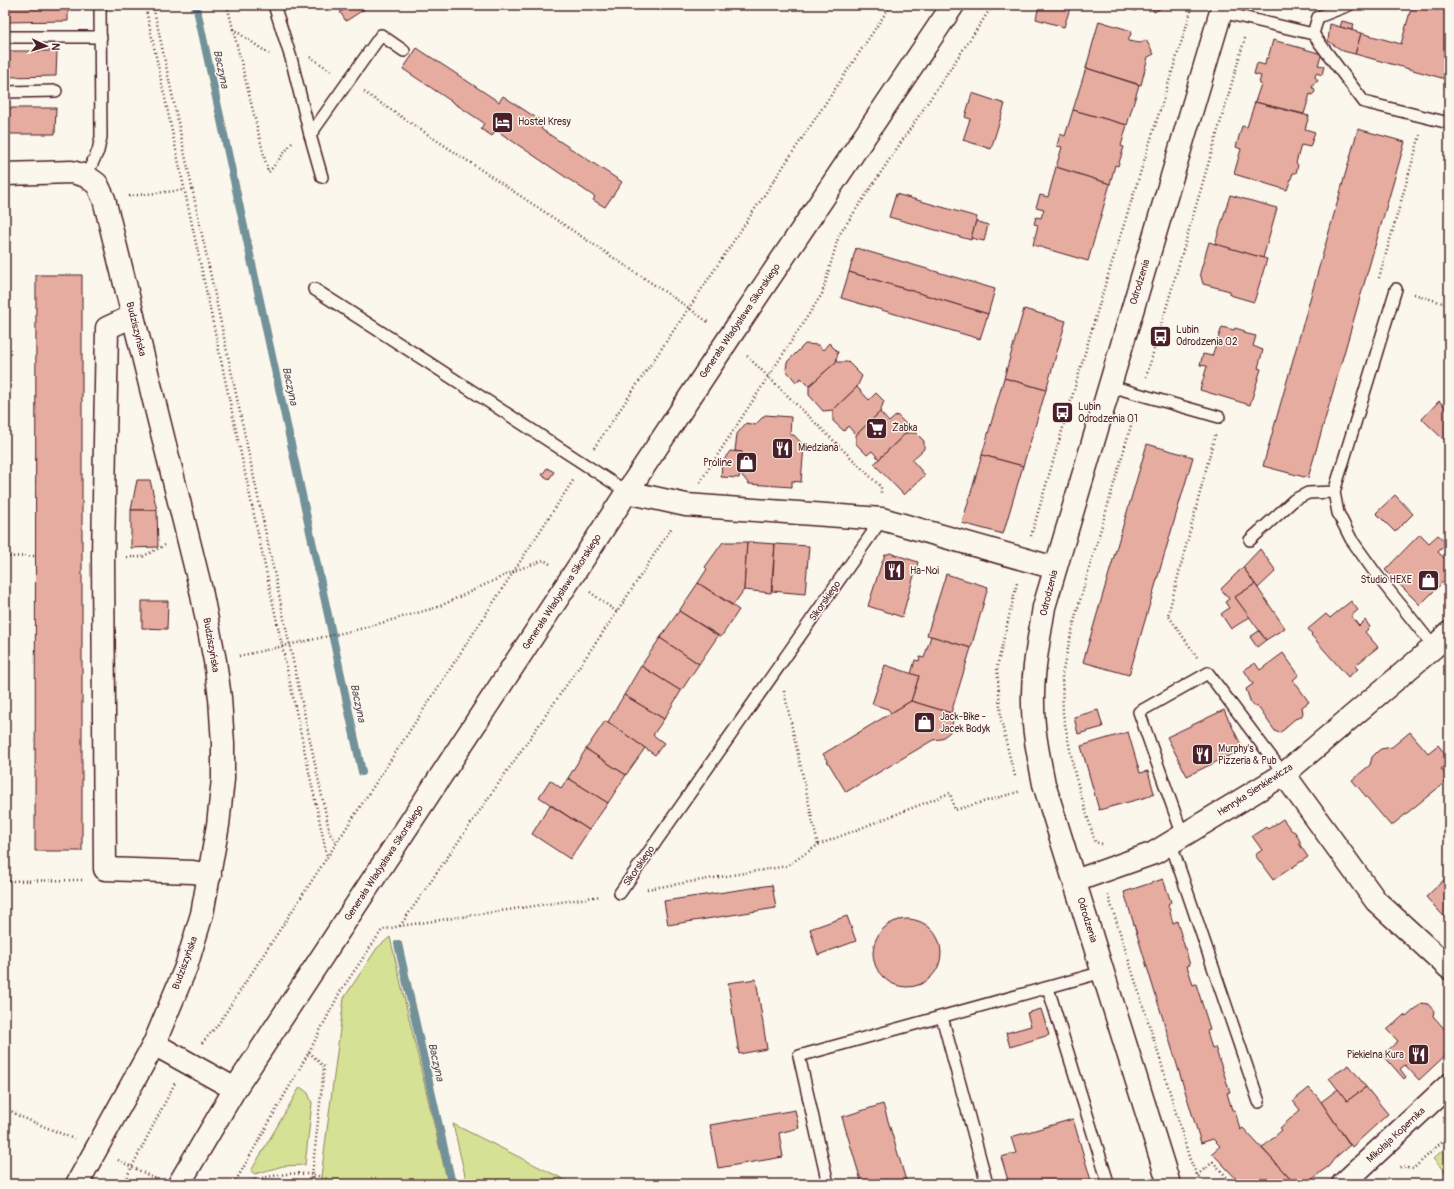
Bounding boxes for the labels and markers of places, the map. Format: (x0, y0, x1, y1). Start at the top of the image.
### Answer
hotel icon: Hostel Kresy (490, 109, 516, 135)
place label: Hostel Kresy (518, 116, 571, 128)
bus stop icon: Lubin Odrodzenia 02 (1148, 323, 1174, 349)
place label: Lubin Odrodzenia 02 (1176, 324, 1238, 348)
bus stop icon: Lubin Odrodzenia 01 (1049, 400, 1075, 426)
place label: Lubin Odrodzenia 01 (1078, 401, 1138, 425)
supermarket icon: Żabka (863, 415, 889, 441)
place label: Żabka (892, 422, 918, 434)
restaurant icon: Miedziana (769, 435, 795, 461)
place label: Miedziana (798, 442, 839, 454)
shop icon: Proline (734, 450, 760, 476)
place label: Proline (703, 457, 732, 469)
restaurant icon: Ha-Noi (881, 558, 907, 584)
place label: Ha-Noi (910, 565, 939, 577)
shop icon: Studio HEXE (1415, 567, 1441, 593)
place label: Studio HEXE (1360, 574, 1412, 586)
shop icon: Jack-Bike - Jacek Bodyk (911, 710, 937, 736)
place label: Jack-Bike - Jacek Bodyk (940, 711, 991, 735)
restaurant icon: Murphy's Pizzeria & Pub (1190, 742, 1216, 768)
place label: Murphy's Pizzeria & Pub (1218, 743, 1277, 767)
restaurant icon: Piekielna Kura (1406, 1042, 1432, 1068)
place label: Piekielna Kura (1347, 1049, 1404, 1061)

